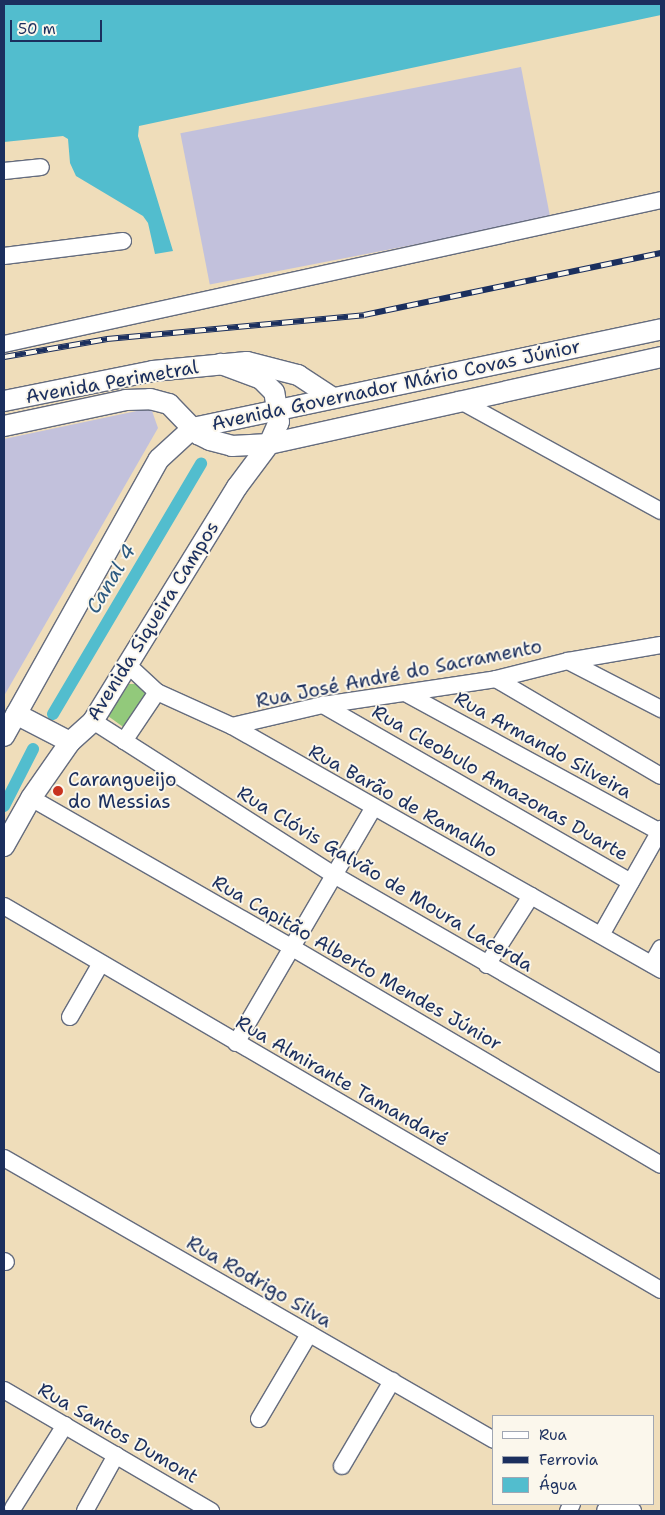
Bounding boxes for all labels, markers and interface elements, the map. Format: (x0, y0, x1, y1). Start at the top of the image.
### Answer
scale bar (12, 10, 105, 42)
text: 50 m (18, 19, 56, 39)
street label: Avenida Governador Mário Covas Júnior (209, 335, 583, 435)
street label: Avenida Perimetral (24, 356, 200, 408)
street label: Avenida Siqueira Campos (82, 517, 224, 725)
water label: Canal 4 (81, 540, 141, 618)
street label: Rua José André do Sacramento (254, 635, 544, 713)
street label: Rua Armando Silveira (450, 687, 636, 803)
street label: Rua Cleobulo Amazonas Duarte (368, 700, 632, 866)
street label: Rua Barão de Ramalho (305, 740, 501, 862)
place label: Carangueijo do Messias (68, 769, 177, 813)
street label: Rua Clóvis Galvão de Moura Lacerda (233, 781, 537, 977)
marker: Carangueijo do Messias (52, 785, 64, 797)
street label: Rua Capitão Alberto Mendes Júnior (208, 870, 506, 1056)
street label: Rua Almirante Tamandaré (232, 1011, 452, 1151)
street label: Rua Rodrigo Silva (183, 1231, 335, 1333)
street label: Rua Santos Dumont (34, 1378, 202, 1488)
legend (492, 1415, 655, 1505)
text: Rua (539, 1425, 567, 1445)
text: Ferrovia (539, 1450, 598, 1470)
text: Água (539, 1475, 577, 1495)

